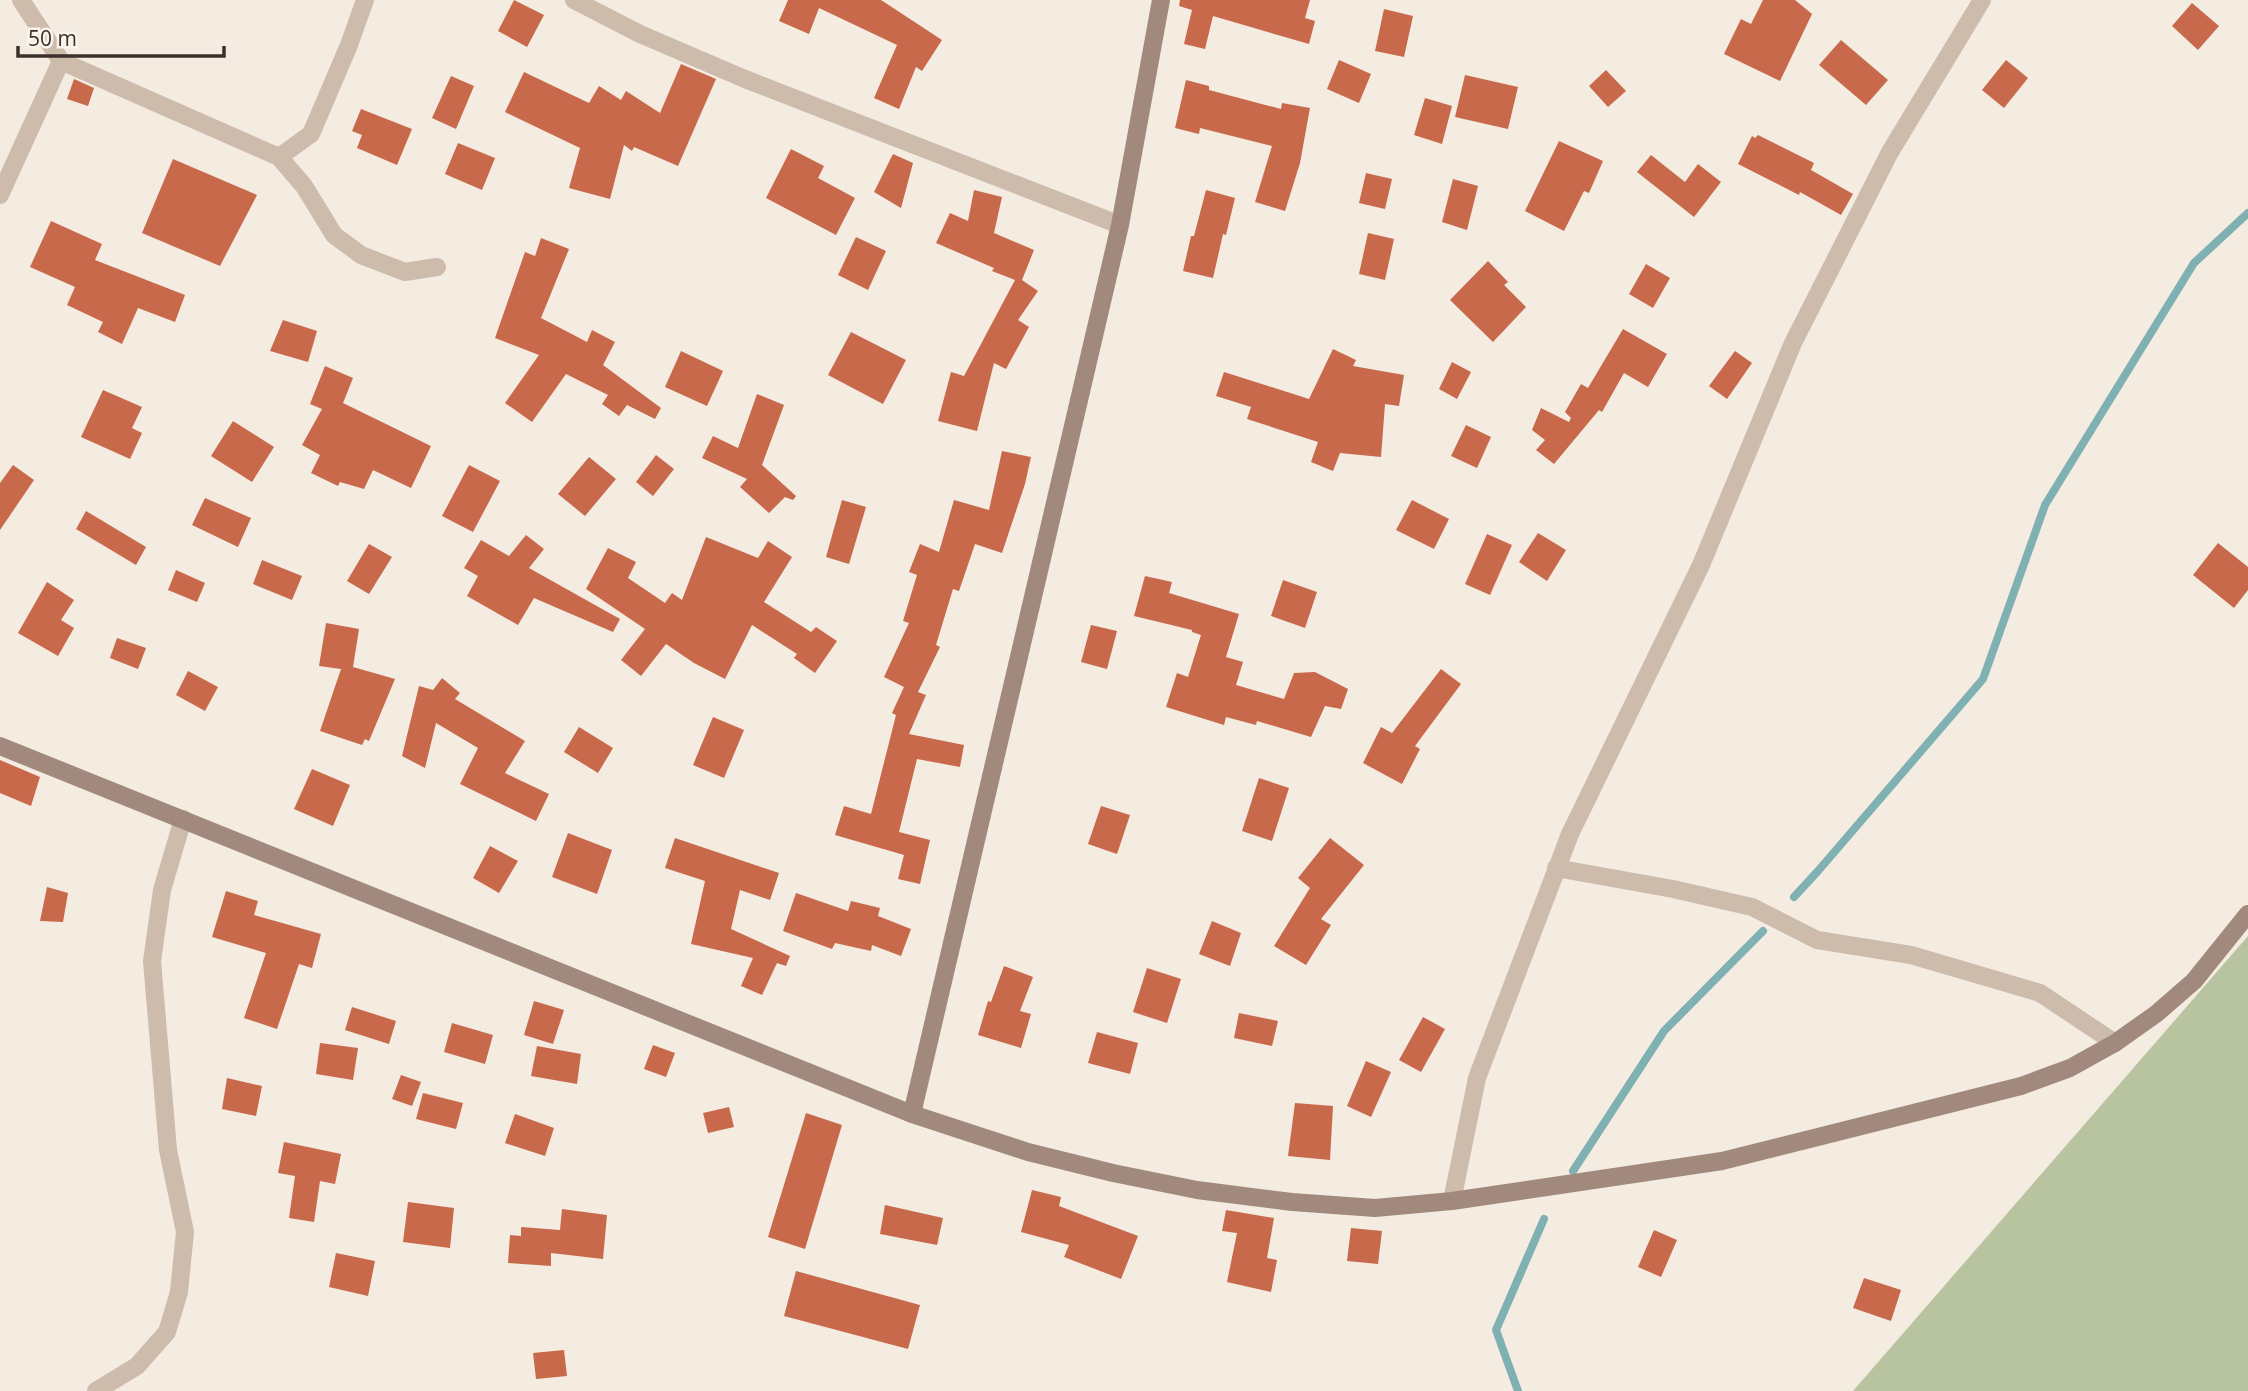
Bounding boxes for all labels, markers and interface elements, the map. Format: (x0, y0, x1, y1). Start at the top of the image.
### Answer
scale bar (18, 14, 224, 58)
text: 50 m (28, 24, 77, 52)

